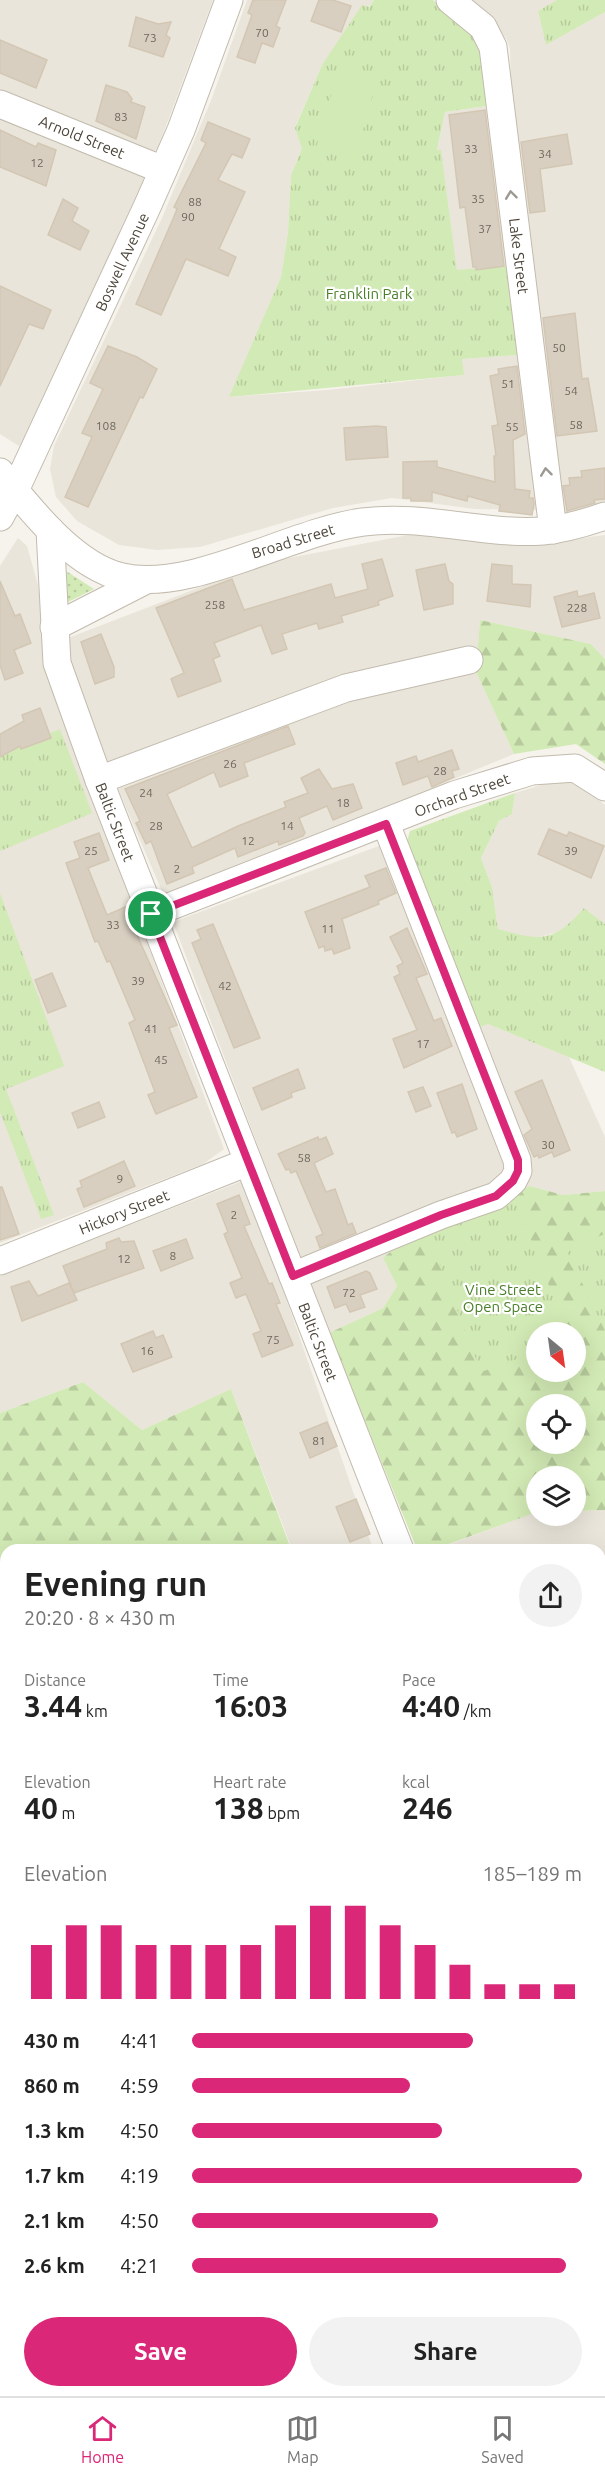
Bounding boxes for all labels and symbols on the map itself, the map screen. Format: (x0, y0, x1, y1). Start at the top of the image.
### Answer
house number: 70 (255, 26, 269, 39)
house number: 73 (143, 31, 157, 44)
house number: 83 (114, 110, 128, 123)
street label: Arnold Street (37, 112, 127, 162)
house number: 33 (464, 142, 478, 155)
house number: 34 (538, 147, 552, 160)
house number: 12 (30, 156, 44, 169)
one-way arrow (506, 190, 518, 199)
house number: 35 (471, 192, 485, 205)
house number: 88 (188, 195, 202, 208)
street label: Boswell Avenue (92, 210, 152, 314)
house number: 90 (181, 210, 195, 223)
street label: Lake Street (506, 217, 532, 295)
house number: 37 (478, 222, 492, 235)
park label: Franklin Park (326, 285, 413, 302)
house number: 50 (552, 341, 566, 354)
house number: 51 (501, 377, 515, 390)
house number: 54 (564, 384, 578, 397)
house number: 58 (569, 418, 583, 431)
house number: 108 (96, 419, 116, 432)
house number: 55 (505, 420, 519, 433)
one-way arrow (540, 467, 553, 476)
street label: Broad Street (249, 520, 337, 562)
house number: 258 (205, 598, 225, 611)
house number: 228 (567, 601, 587, 614)
house number: 26 (223, 757, 237, 770)
house number: 28 (433, 764, 447, 777)
street label: Orchard Street (412, 770, 512, 820)
street label: Baltic Street (92, 780, 138, 864)
house number: 24 (139, 786, 153, 799)
house number: 18 (336, 796, 350, 809)
house number: 28 (149, 819, 163, 832)
house number: 14 (280, 819, 294, 832)
house number: 12 (241, 834, 255, 847)
house number: 25 (84, 844, 98, 857)
house number: 39 (564, 844, 578, 857)
house number: 2 (174, 862, 180, 875)
pin (125, 888, 176, 939)
house number: 33 (106, 918, 120, 931)
house number: 11 (321, 922, 335, 935)
house number: 39 (131, 974, 145, 987)
house number: 42 (218, 979, 232, 992)
house number: 41 (144, 1022, 158, 1035)
house number: 17 (416, 1037, 430, 1050)
house number: 45 (154, 1053, 168, 1066)
house number: 30 (541, 1138, 555, 1151)
house number: 58 (297, 1151, 311, 1164)
house number: 9 (117, 1172, 123, 1185)
street label: Hickory Street (76, 1186, 172, 1238)
house number: 2 (231, 1208, 237, 1221)
house number: 8 (170, 1249, 177, 1262)
house number: 12 (117, 1252, 131, 1265)
park label: Vine Street Open Space (463, 1281, 543, 1315)
house number: 72 (342, 1286, 356, 1299)
street label: Baltic Street (295, 1300, 341, 1384)
north arrow (526, 1322, 586, 1382)
house number: 75 (266, 1333, 280, 1346)
house number: 16 (140, 1344, 154, 1357)
house number: 81 (312, 1434, 326, 1447)

